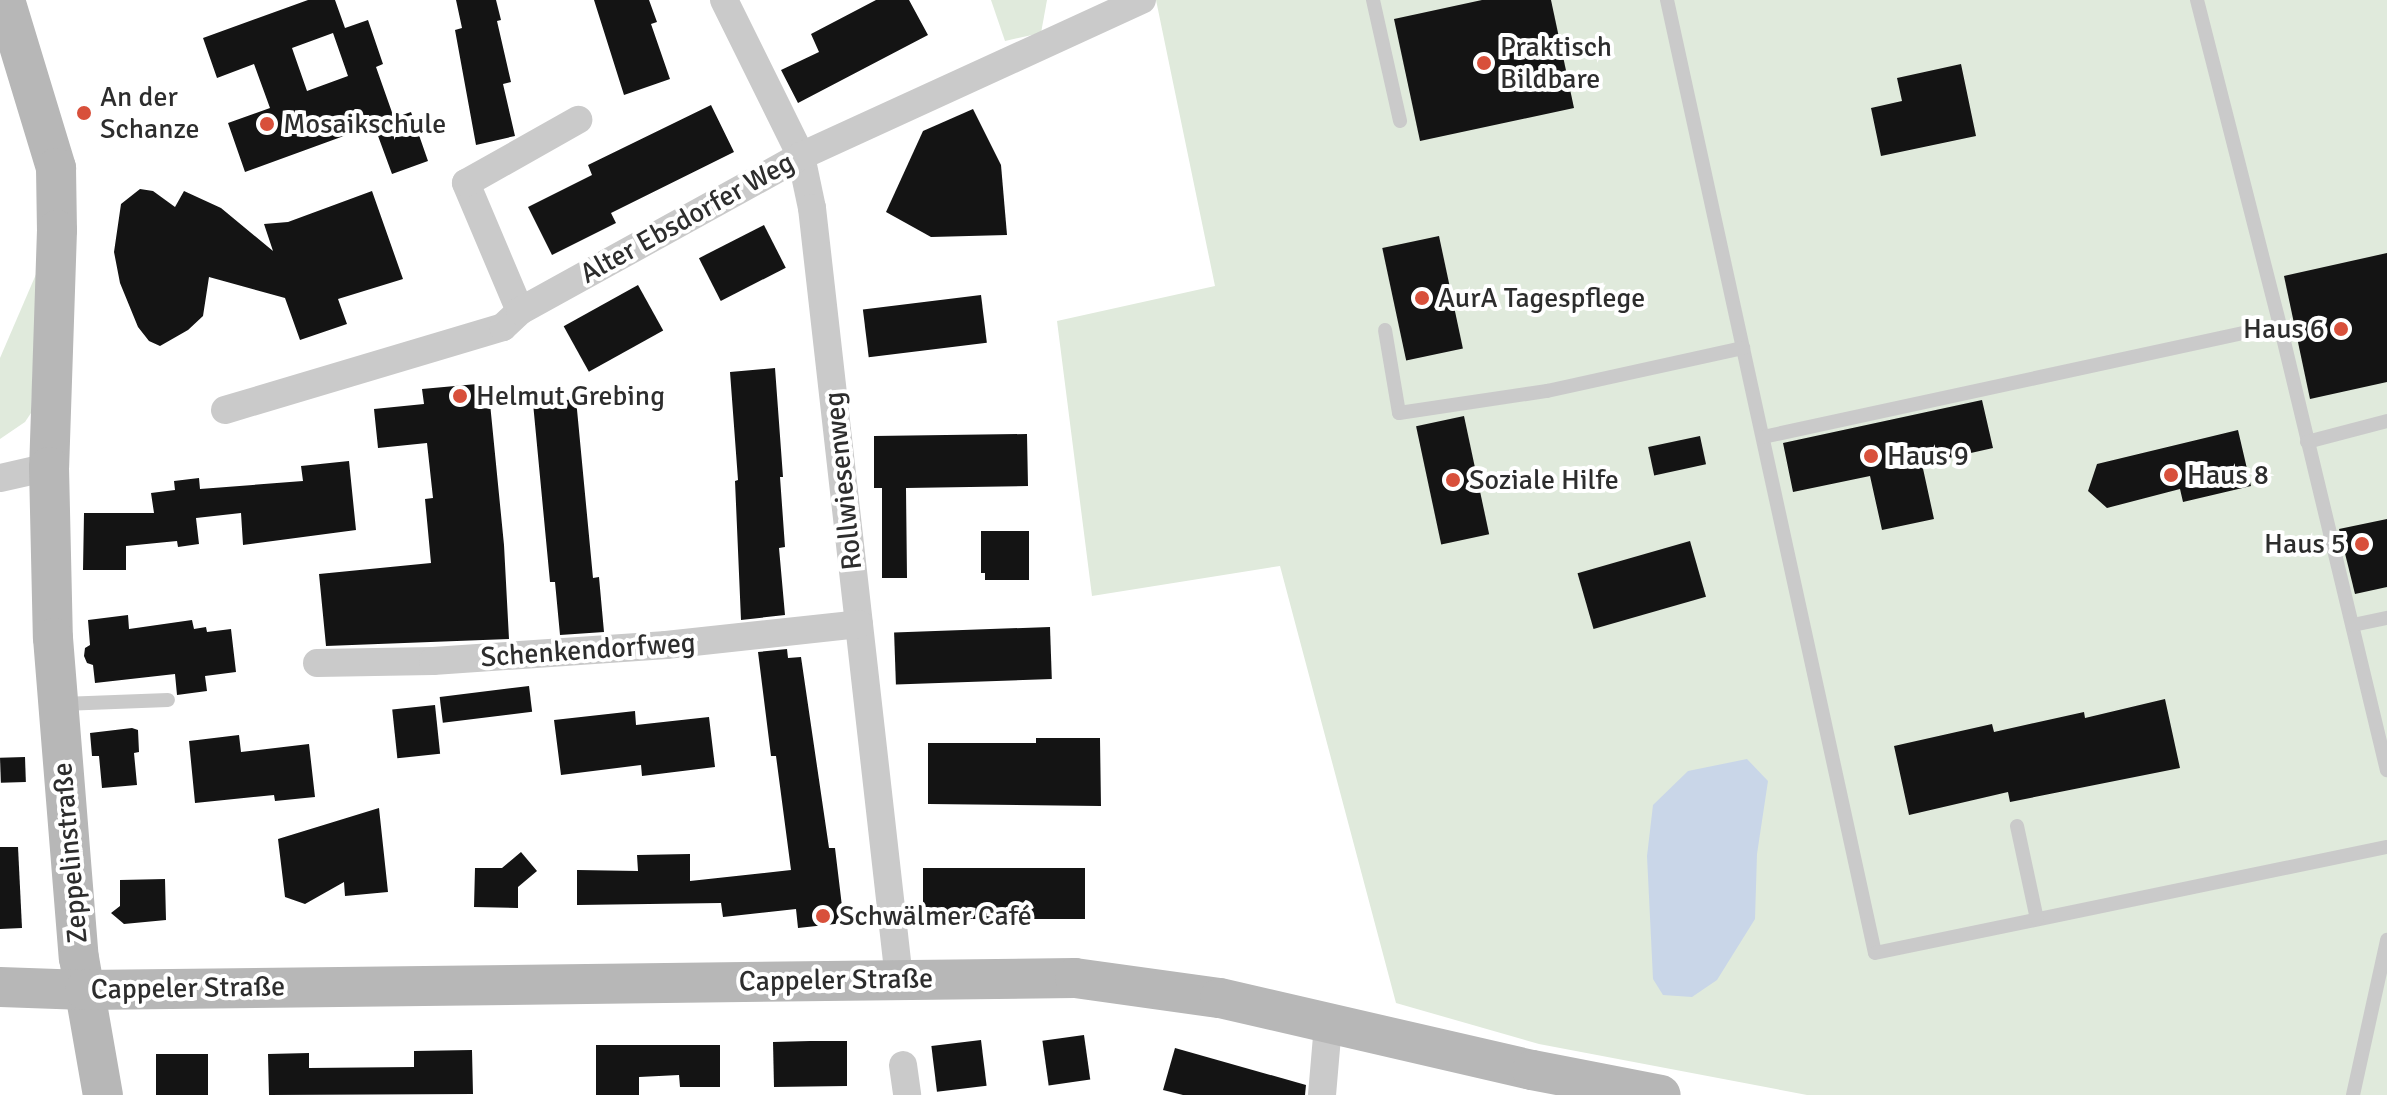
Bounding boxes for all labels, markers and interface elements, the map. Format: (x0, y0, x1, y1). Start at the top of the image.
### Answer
place label: Praktisch Bildbare (1500, 30, 1612, 96)
marker: Praktisch Bildbare (1475, 54, 1493, 72)
place label: An der Schanze (100, 80, 200, 146)
marker: An der Schanze (75, 104, 93, 122)
place label: Mosaikschule (283, 107, 446, 141)
marker: Mosaikschule (258, 115, 276, 133)
street label: Alter Ebsdorfer Weg (574, 145, 800, 291)
place label: AurA Tagespflege (1438, 281, 1645, 315)
marker: AurA Tagespflege (1413, 289, 1431, 307)
place label: Haus 6 (2243, 312, 2325, 346)
marker: Haus 6 (2332, 320, 2350, 338)
place label: Helmut Grebing (476, 379, 665, 413)
marker: Helmut Grebing (451, 387, 469, 405)
street label: Rollwiesenweg (817, 390, 869, 572)
place label: Haus 9 (1887, 439, 1969, 473)
marker: Haus 9 (1862, 447, 1880, 465)
place label: Haus 8 (2187, 458, 2269, 492)
place label: Soziale Hilfe (1469, 463, 1619, 497)
marker: Haus 8 (2162, 466, 2180, 484)
marker: Soziale Hilfe (1444, 471, 1462, 489)
place label: Haus 5 (2264, 527, 2346, 561)
marker: Haus 5 (2353, 535, 2371, 553)
street label: Schenkendorfweg (479, 626, 697, 674)
street label: Zeppelinstraße (45, 761, 95, 945)
place label: Schwälmer Café (839, 899, 1032, 933)
marker: Schwälmer Café (814, 907, 832, 925)
street label: Cappeler Straße (739, 962, 933, 998)
street label: Cappeler Straße (91, 970, 285, 1006)

